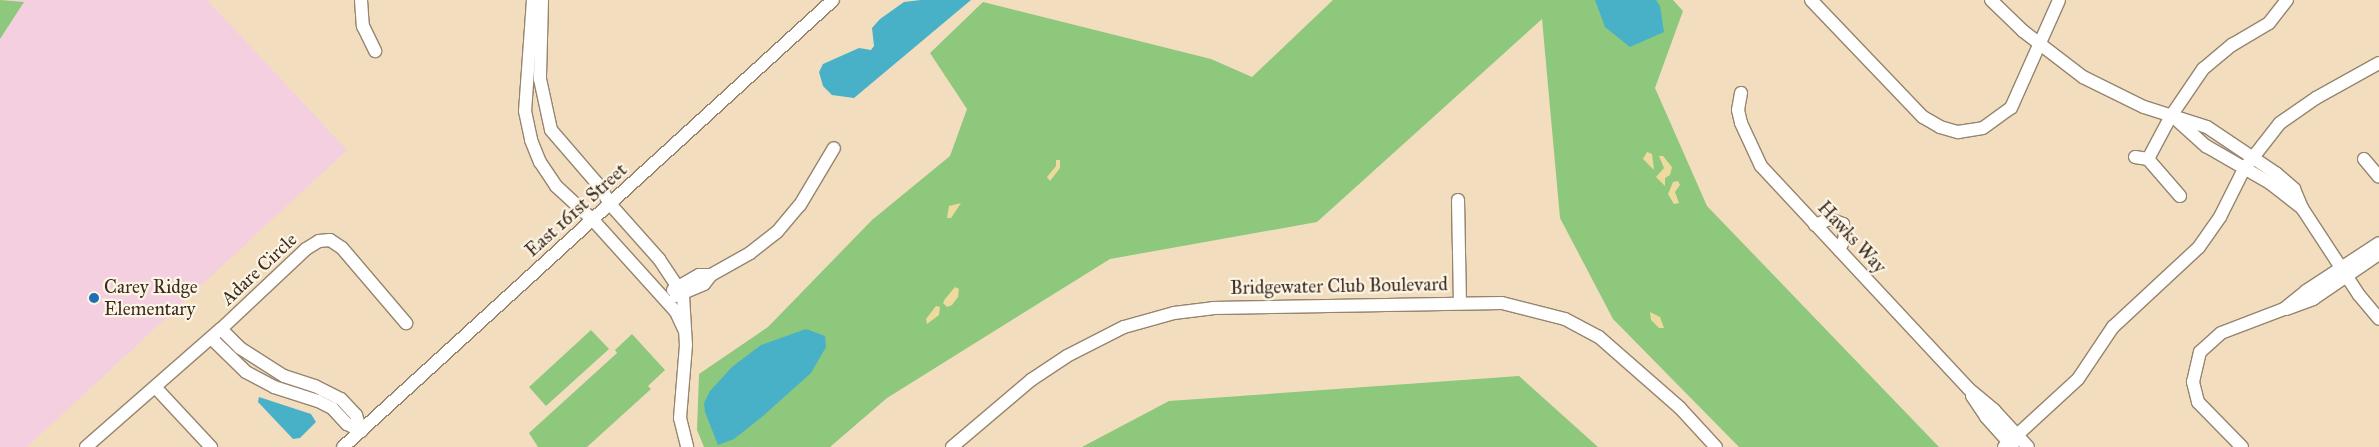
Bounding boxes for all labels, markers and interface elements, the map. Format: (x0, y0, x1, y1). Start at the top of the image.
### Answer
street label: East 161st Street (520, 158, 632, 262)
street label: Hawks Way (1813, 196, 1891, 278)
street label: Adare Circle (216, 228, 302, 310)
street label: Bridgewater Club Boulevard (1230, 273, 1448, 299)
place label: Carey Ridge Elementary (104, 276, 198, 320)
marker: Carey Ridge Elementary (88, 292, 100, 304)

